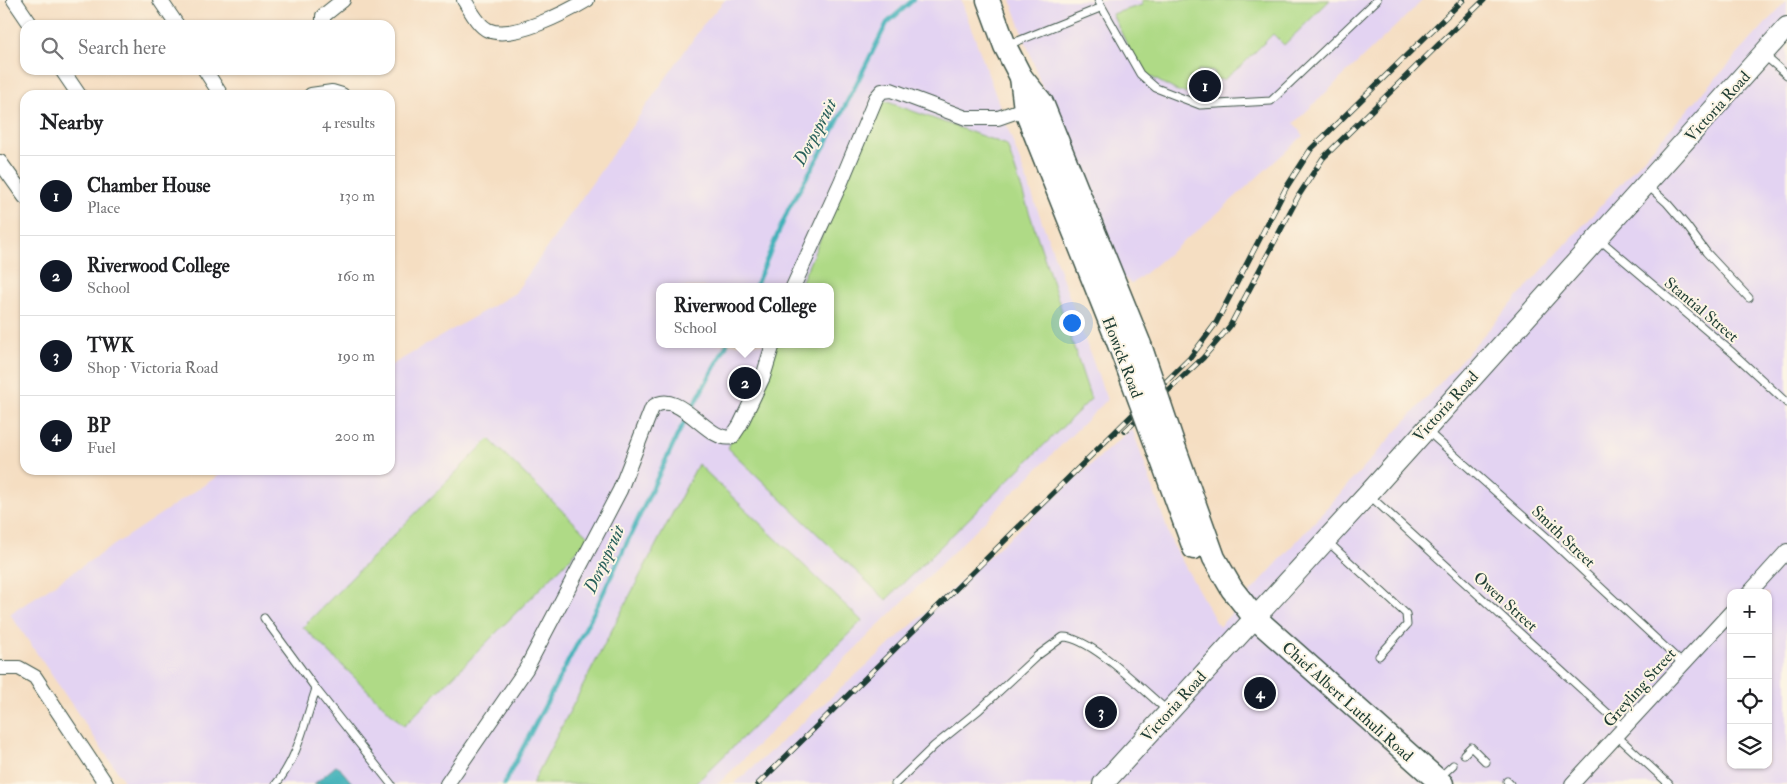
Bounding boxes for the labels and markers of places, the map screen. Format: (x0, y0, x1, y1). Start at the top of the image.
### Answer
pin: 1 (1189, 67, 1221, 105)
pin: 2 (729, 364, 761, 402)
pin: 4 (1244, 674, 1276, 712)
pin: 3 (1085, 693, 1117, 731)

